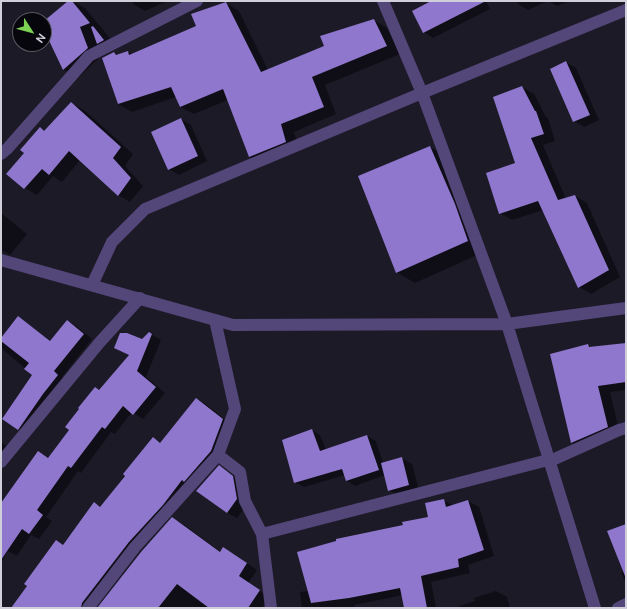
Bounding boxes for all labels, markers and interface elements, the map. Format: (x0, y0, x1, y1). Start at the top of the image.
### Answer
north arrow (12, 12, 52, 52)
text: N (33, 31, 49, 46)

